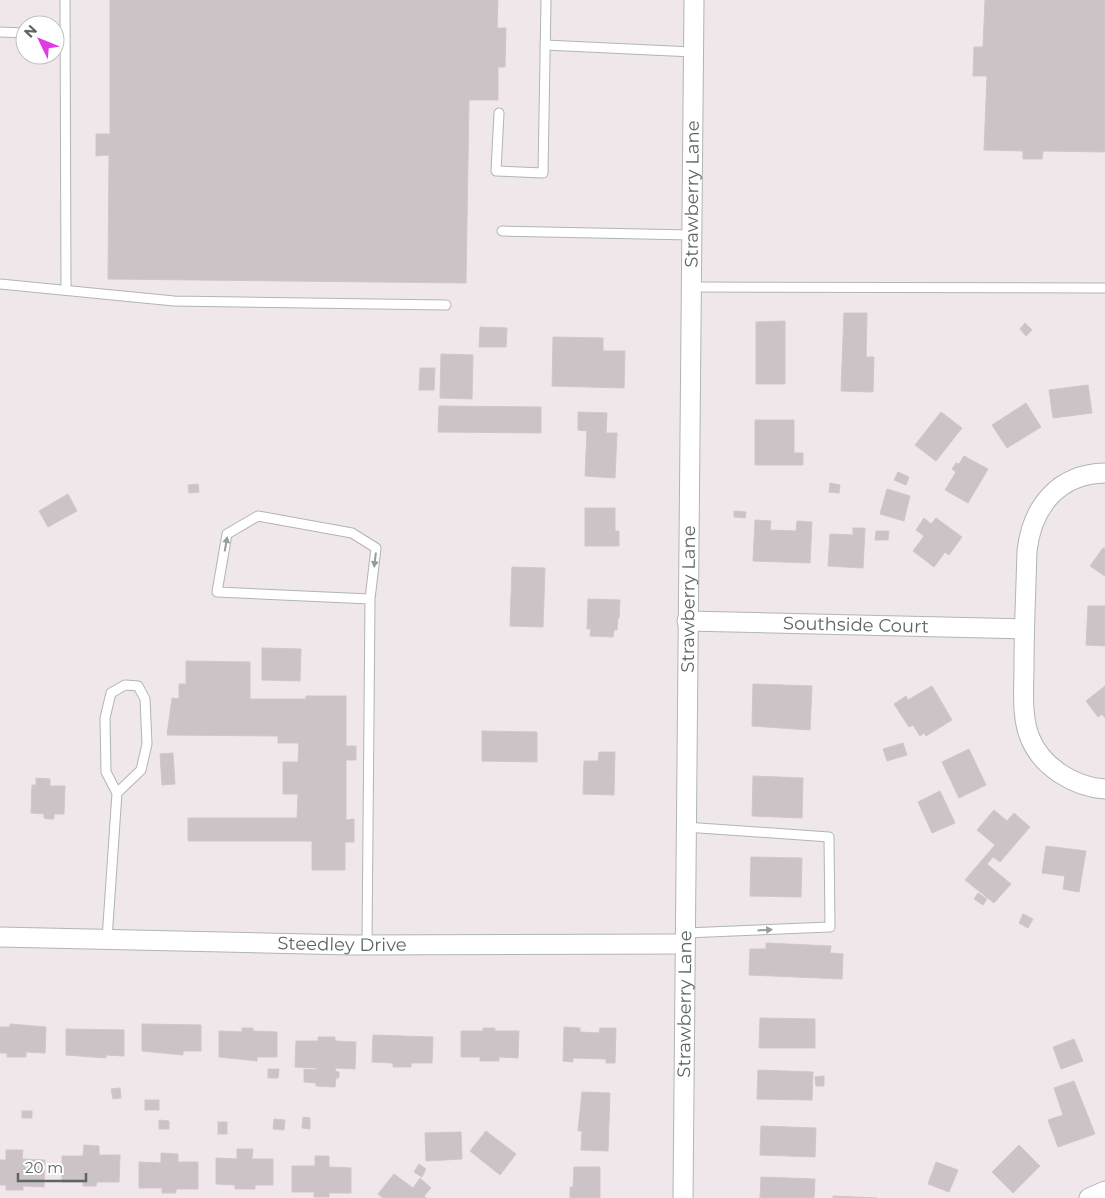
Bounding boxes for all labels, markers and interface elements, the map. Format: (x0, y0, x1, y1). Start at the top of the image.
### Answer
north arrow (15, 15, 65, 65)
text: N (20, 21, 41, 41)
street label: Strawberry Lane (681, 120, 704, 268)
street label: Strawberry Lane (677, 525, 700, 673)
one-way arrow (222, 536, 230, 552)
one-way arrow (370, 552, 378, 568)
street label: Southside Court (783, 612, 929, 638)
one-way arrow (757, 925, 773, 933)
street label: Strawberry Lane (673, 930, 696, 1078)
street label: Steedley Drive (277, 932, 407, 956)
scale bar (18, 1150, 85, 1182)
text: 20 m (25, 1158, 63, 1177)

